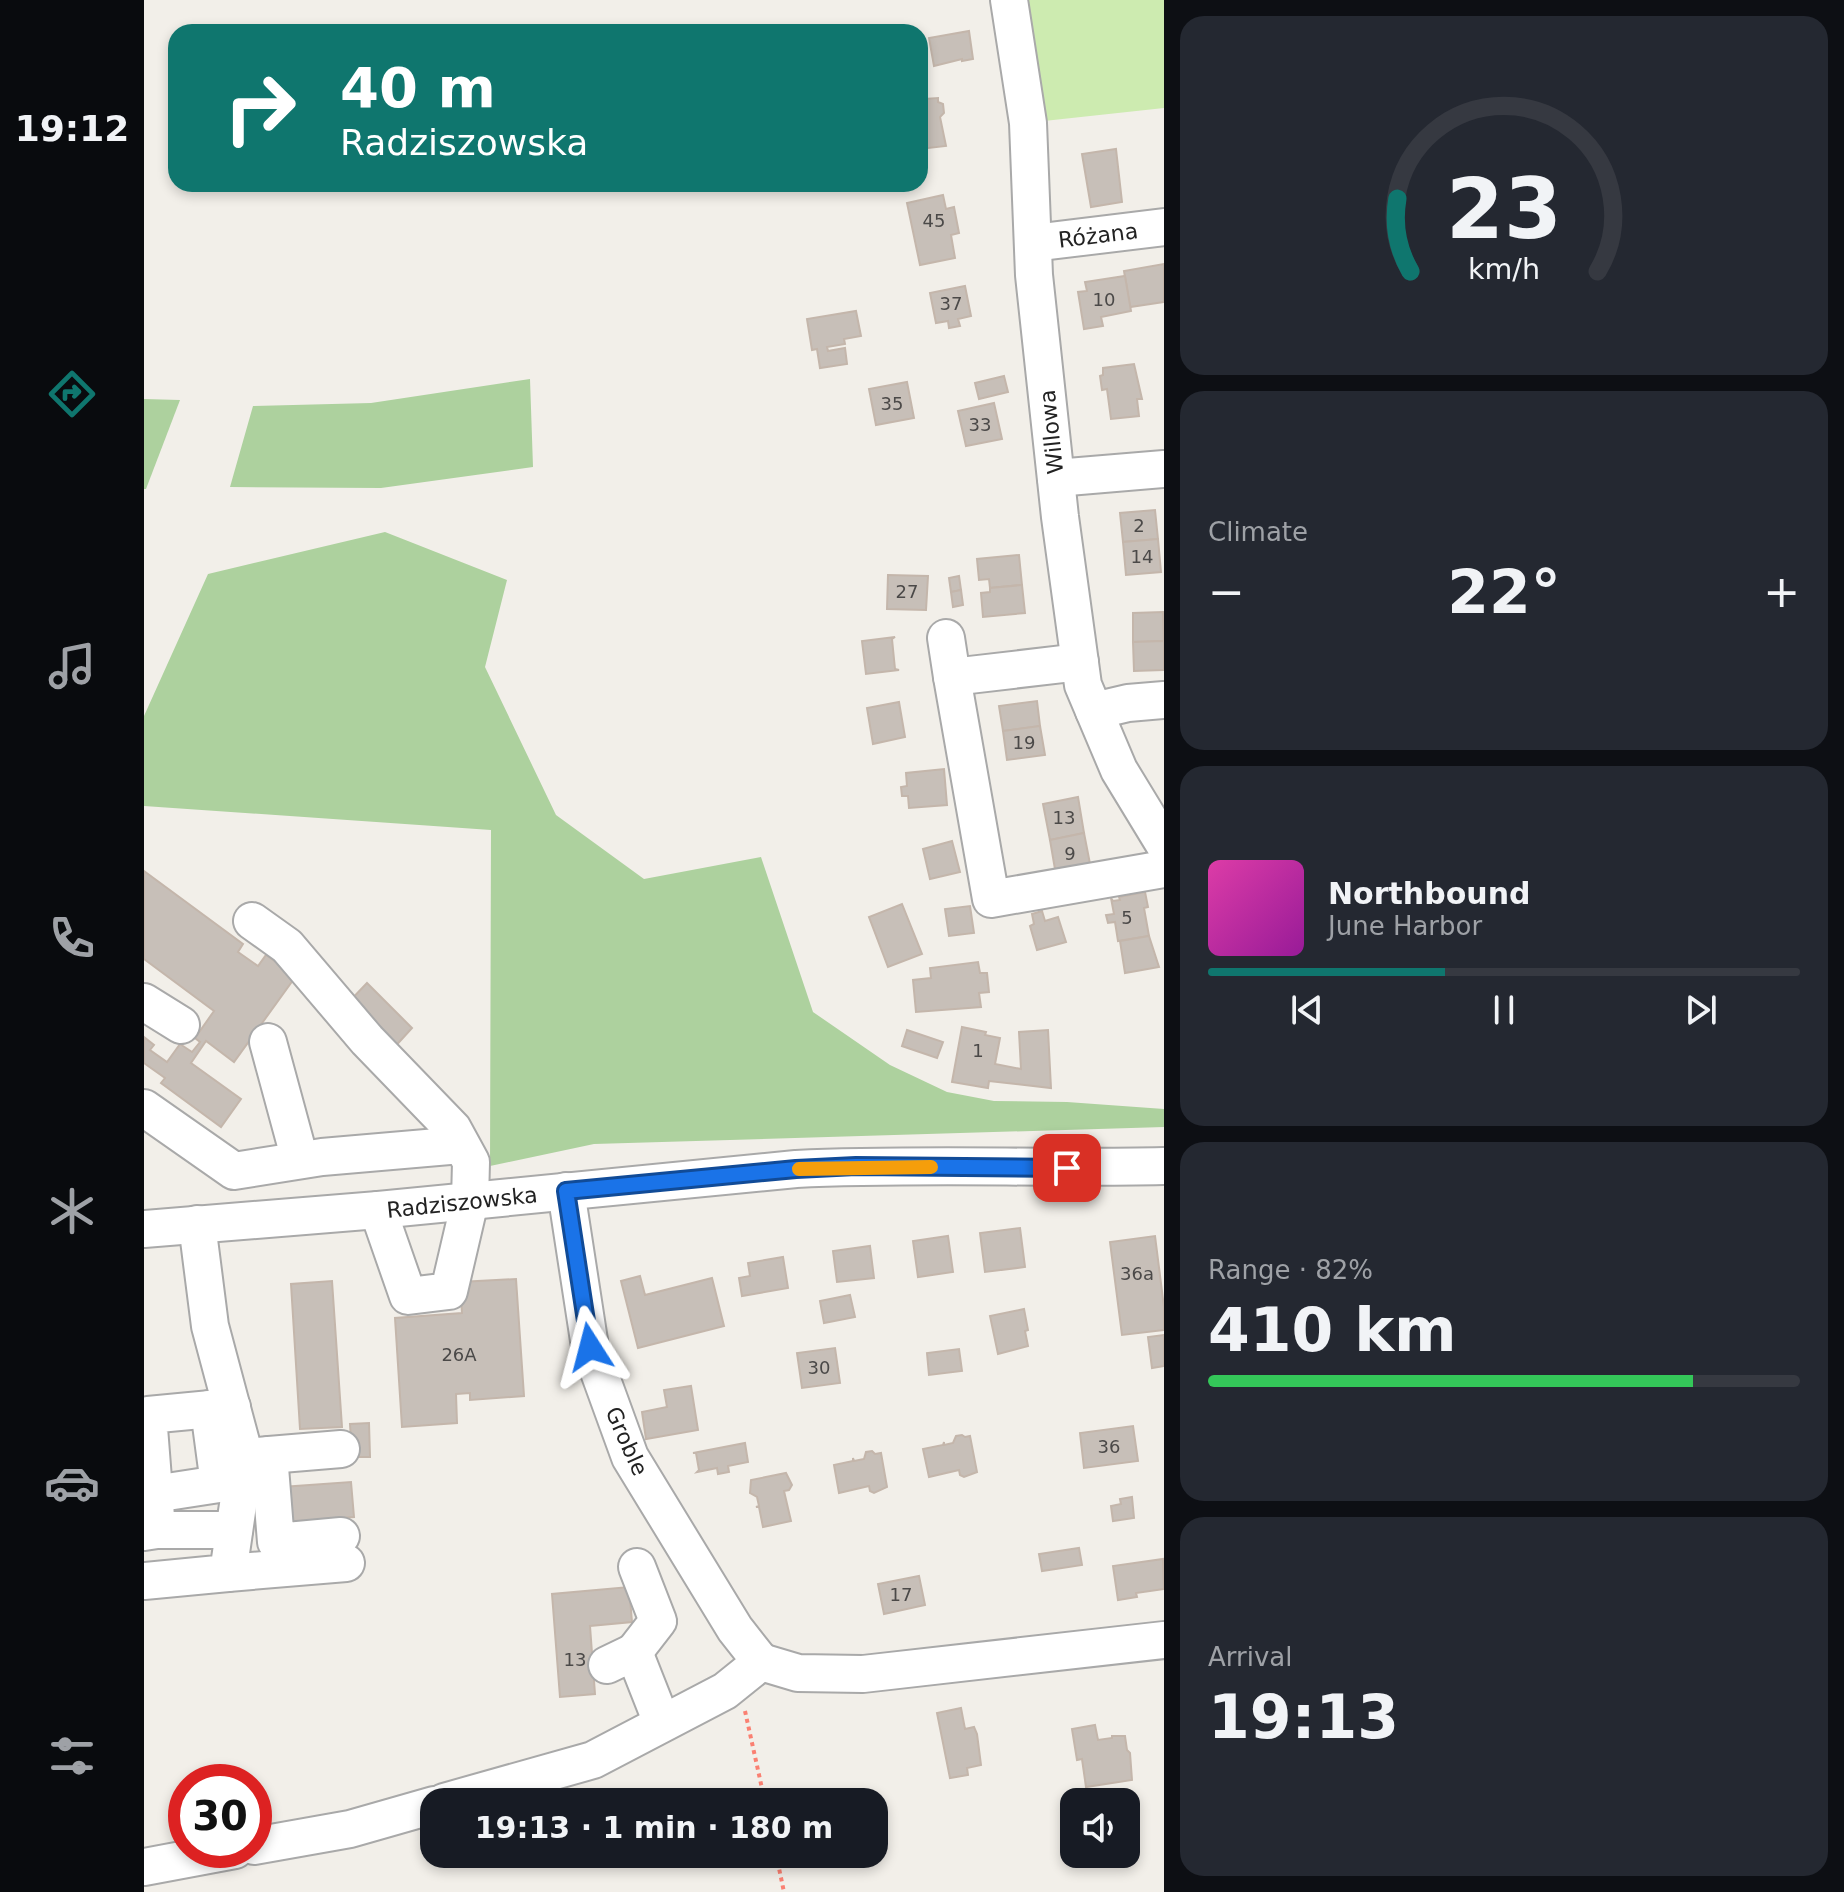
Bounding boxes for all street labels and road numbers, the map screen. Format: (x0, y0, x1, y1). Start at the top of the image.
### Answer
street label: Różana (1057, 218, 1139, 253)
street label: Willowa (1035, 389, 1068, 475)
street label: Radziszowska (385, 1182, 539, 1223)
street label: Groble (600, 1403, 653, 1479)

